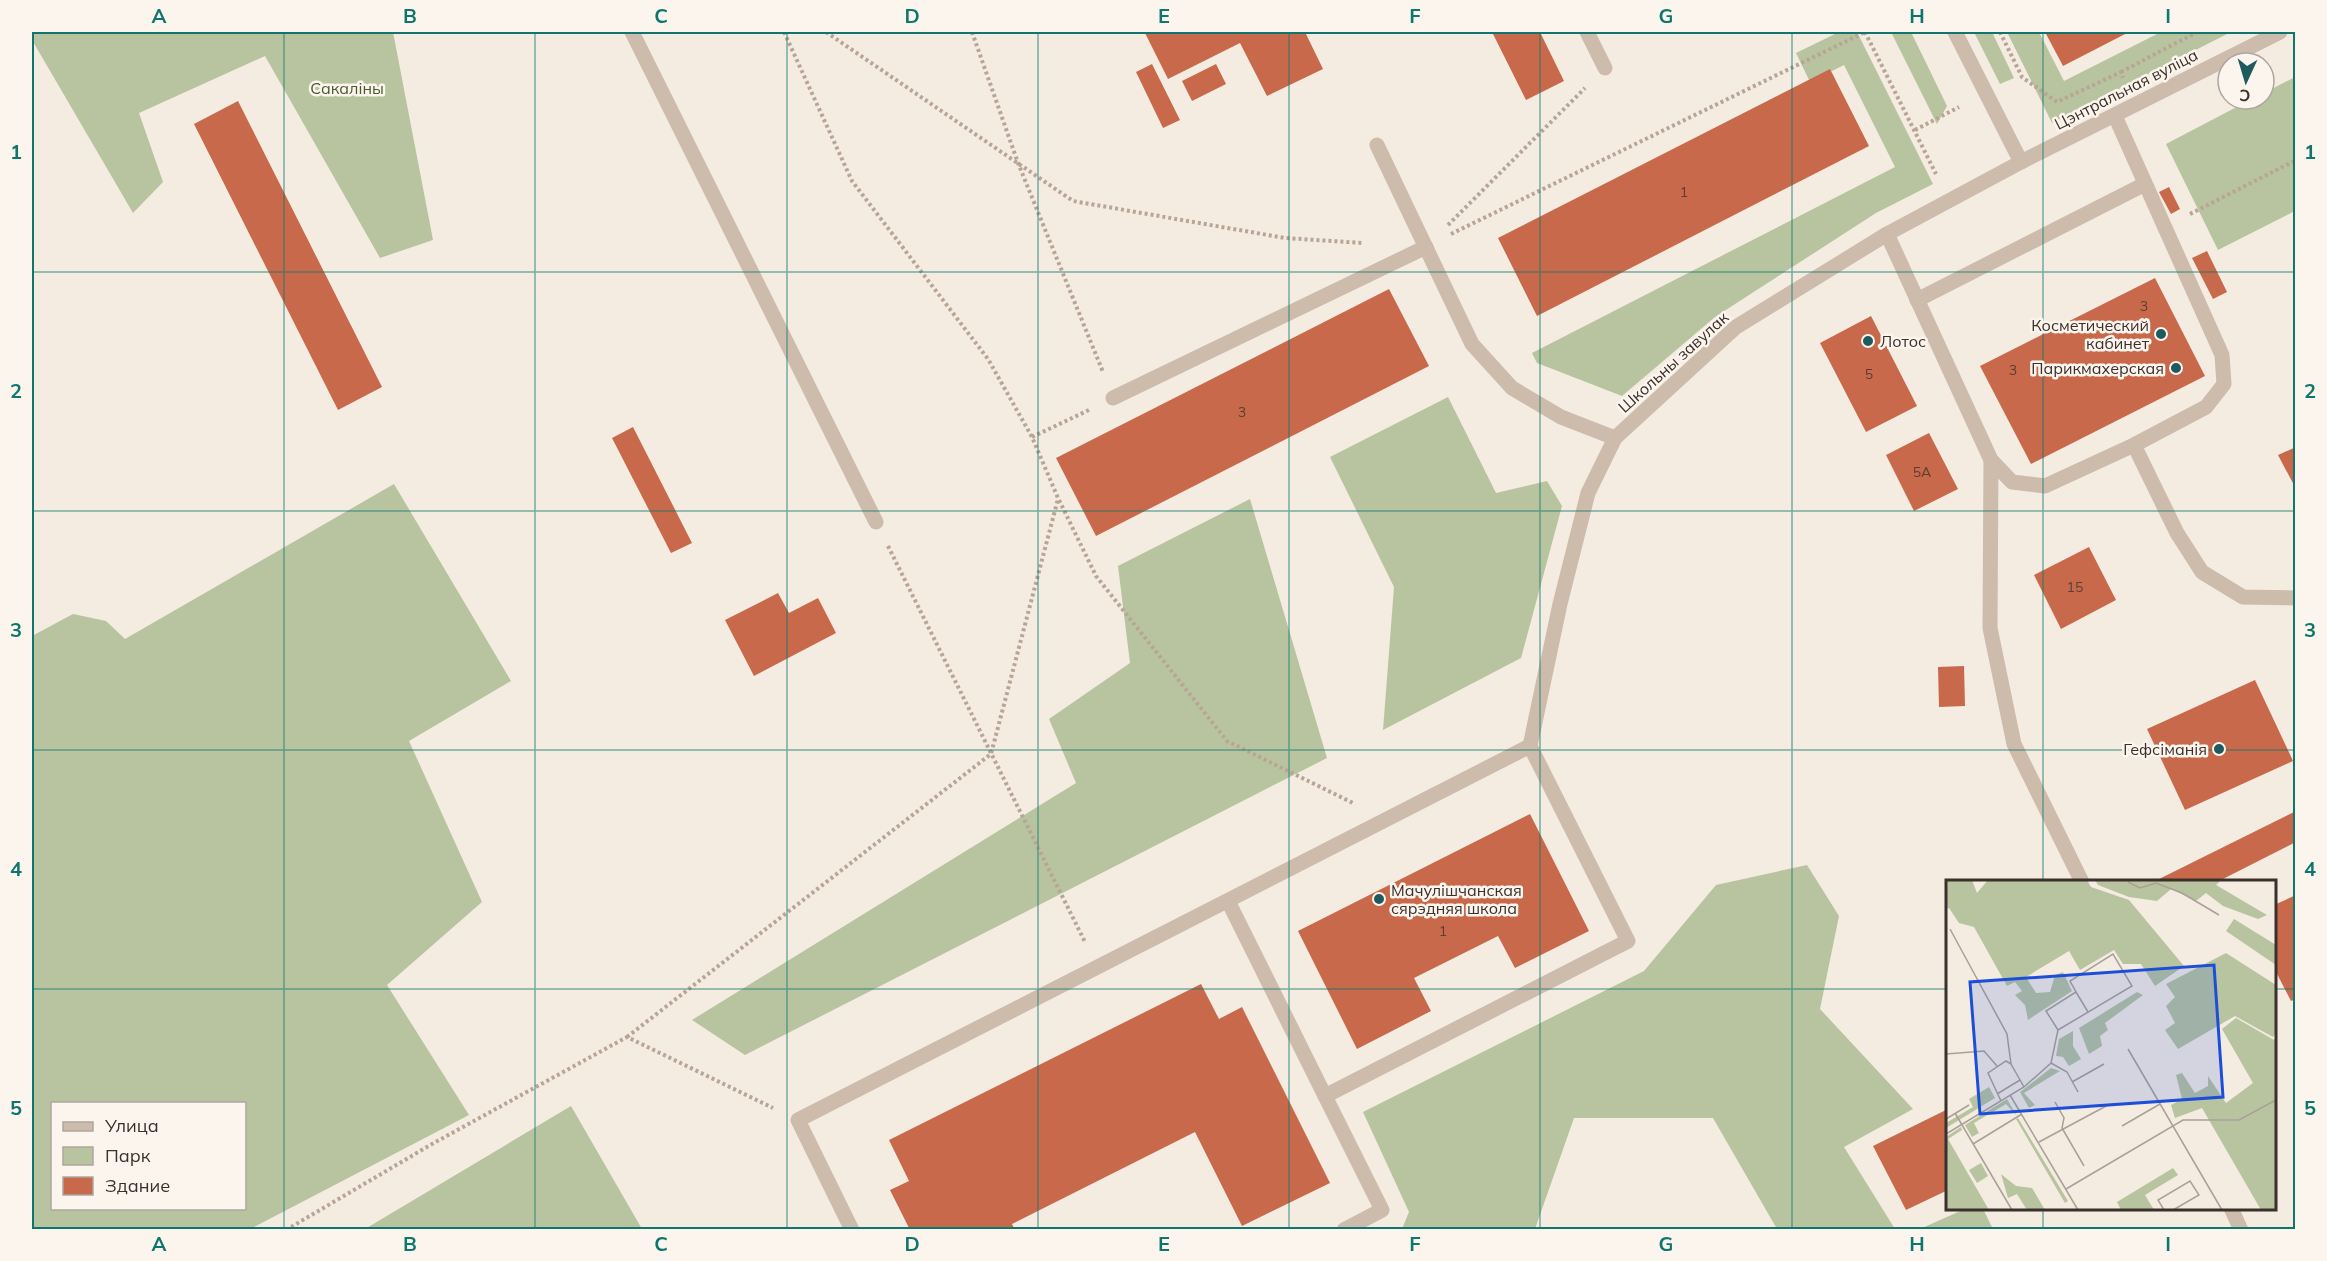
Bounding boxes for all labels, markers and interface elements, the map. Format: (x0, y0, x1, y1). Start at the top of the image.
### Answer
text: A (152, 3, 167, 28)
text: B (403, 3, 417, 28)
text: C (654, 3, 668, 28)
text: D (904, 3, 920, 28)
text: E (1158, 3, 1170, 28)
text: F (1409, 3, 1421, 28)
text: G (1659, 3, 1673, 28)
text: H (1909, 3, 1925, 28)
text: I (2165, 3, 2171, 28)
street label: Цэнтральная вуліца (2051, 44, 2201, 134)
north arrow (2216, 51, 2276, 111)
park label: Сакаліны (310, 78, 384, 98)
text: С (2239, 86, 2251, 106)
text: 1 (10, 139, 22, 164)
text: 1 (2304, 139, 2316, 164)
house number: 1 (1680, 183, 1688, 201)
house number: 3 (2140, 297, 2148, 315)
street label: Школьны завулак (1614, 307, 1733, 417)
place label: Косметический кабинет (2031, 315, 2150, 353)
marker: Косметический кабинет (2154, 327, 2168, 341)
place label: Лотос (1880, 331, 1926, 351)
marker: Лотос (1861, 334, 1875, 348)
place label: Парикмахерская (2031, 358, 2164, 378)
house number: 3 (2009, 361, 2017, 379)
marker: Парикмахерская (2169, 361, 2183, 375)
house number: 5 (1865, 365, 1873, 383)
text: 2 (10, 378, 22, 403)
text: 2 (2304, 378, 2316, 403)
house number: 3 (1238, 403, 1246, 421)
house number: 5А (1913, 463, 1932, 481)
house number: 15 (2067, 578, 2083, 596)
text: 3 (10, 617, 22, 642)
text: 3 (2304, 617, 2316, 642)
place label: Гефсіманія (2123, 739, 2207, 759)
marker: Гефсіманія (2212, 742, 2226, 756)
text: 4 (10, 856, 22, 881)
text: 4 (2304, 856, 2316, 881)
place label: Мачулішчанская сярэдняя школа (1391, 880, 1522, 918)
inset map (1946, 880, 2276, 1210)
marker: Мачулішчанская сярэдняя школа (1372, 892, 1386, 906)
house number: 1 (1439, 922, 1447, 940)
text: 5 (10, 1095, 22, 1120)
text: 5 (2304, 1095, 2316, 1120)
legend (51, 1102, 246, 1210)
text: Улица (104, 1114, 159, 1137)
text: Парк (105, 1144, 151, 1167)
text: Здание (105, 1174, 170, 1197)
text: A (152, 1231, 167, 1256)
text: B (403, 1231, 417, 1256)
text: C (654, 1231, 668, 1256)
text: D (904, 1231, 920, 1256)
text: E (1158, 1231, 1170, 1256)
text: F (1409, 1231, 1421, 1256)
text: G (1659, 1231, 1673, 1256)
text: H (1909, 1231, 1925, 1256)
text: I (2165, 1231, 2171, 1256)

